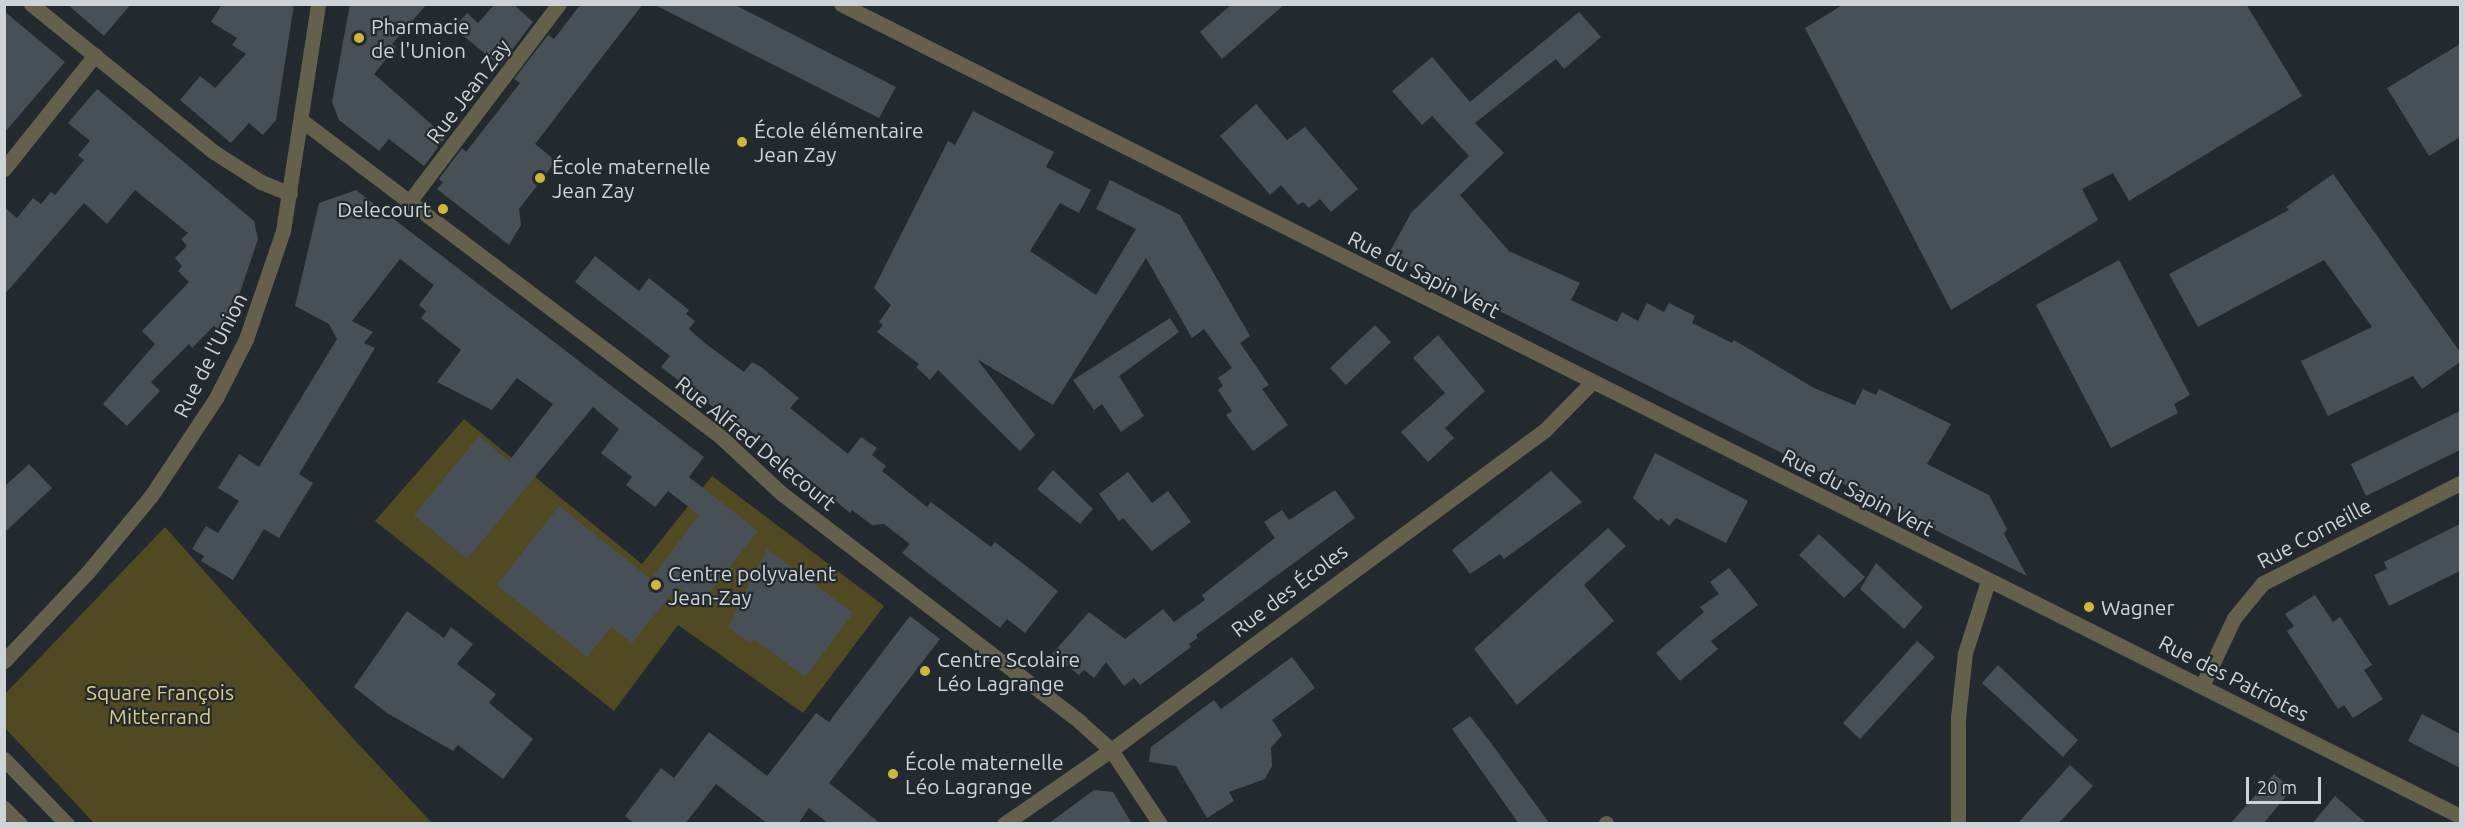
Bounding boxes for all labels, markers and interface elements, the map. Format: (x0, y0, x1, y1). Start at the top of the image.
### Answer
place label: Pharmacie de l'Union (371, 13, 470, 63)
marker: Pharmacie de l'Union (352, 31, 366, 45)
street label: Rue Jean Zay (421, 34, 515, 148)
place label: École élémentaire Jean Zay (754, 117, 924, 167)
marker: École élémentaire Jean Zay (735, 135, 749, 149)
place label: École maternelle Jean Zay (552, 153, 711, 203)
marker: École maternelle Jean Zay (533, 171, 547, 185)
place label: Delecourt (337, 196, 431, 222)
marker: Delecourt (436, 202, 450, 216)
street label: Rue du Sapin Vert (1344, 225, 1504, 323)
street label: Rue de l'Union (168, 288, 252, 422)
street label: Rue Alfred Delecourt (671, 371, 841, 515)
street label: Rue du Sapin Vert (1778, 443, 1938, 541)
street label: Rue Corneille (2253, 492, 2375, 574)
street label: Rue des Écoles (1226, 538, 1352, 642)
place label: Centre polyvalent Jean-Zay (668, 560, 836, 610)
marker: Centre polyvalent Jean-Zay (649, 578, 663, 592)
place label: Wagner (2101, 594, 2174, 620)
marker: Wagner (2082, 600, 2096, 614)
street label: Rue des Patriotes (2155, 629, 2313, 727)
place label: Centre Scolaire Léo Lagrange (937, 646, 1080, 696)
marker: Centre Scolaire Léo Lagrange (918, 664, 932, 678)
park label: Square François Mitterrand (86, 679, 234, 729)
place label: École maternelle Léo Lagrange (905, 749, 1064, 799)
scale bar (2249, 765, 2324, 803)
marker: École maternelle Léo Lagrange (886, 767, 900, 781)
text: 20 m (2257, 777, 2297, 797)

